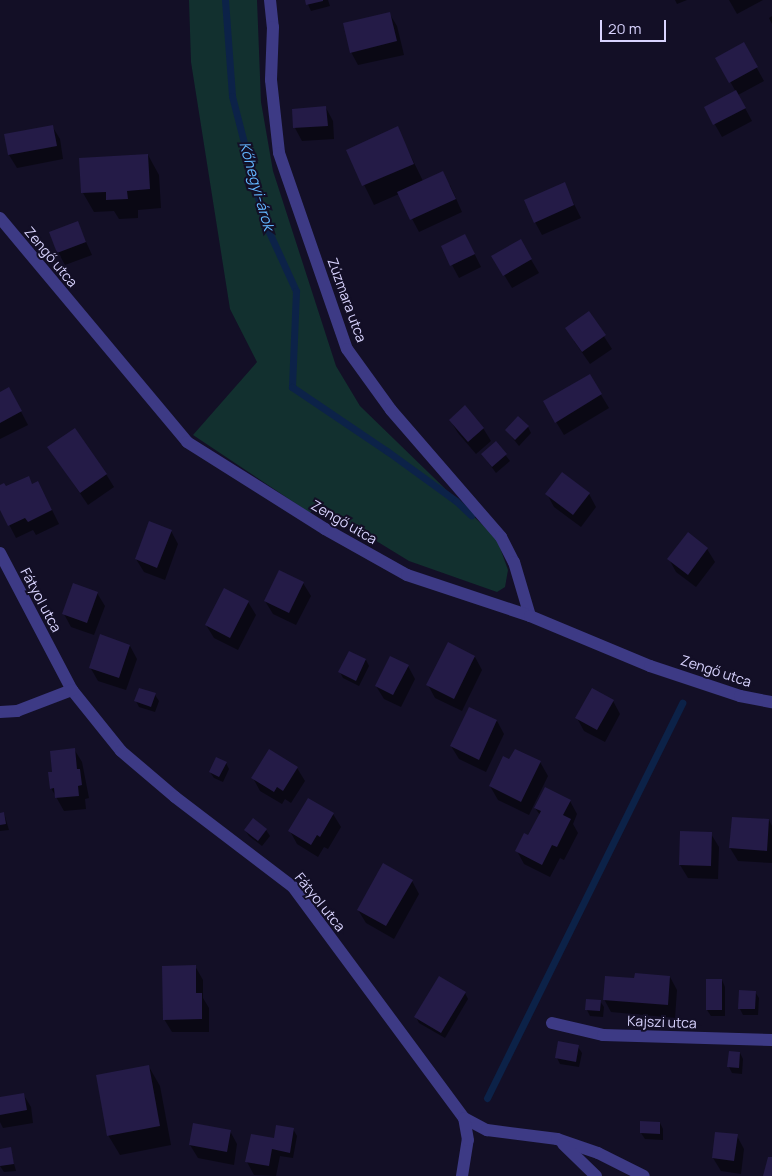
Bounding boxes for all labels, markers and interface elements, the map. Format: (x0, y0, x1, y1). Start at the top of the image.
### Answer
scale bar (602, 10, 668, 42)
text: 20 m (608, 18, 641, 39)
water label: Kőhegyi-árok (236, 140, 278, 232)
street label: Zengő utca (21, 223, 81, 291)
street label: Zúzmara utca (324, 256, 370, 344)
street label: Zengő utca (308, 496, 380, 548)
street label: Fátyol utca (17, 565, 65, 635)
street label: Zengő utca (679, 652, 753, 690)
street label: Fátyol utca (291, 869, 349, 935)
street label: Kajszi utca (627, 1012, 697, 1032)

